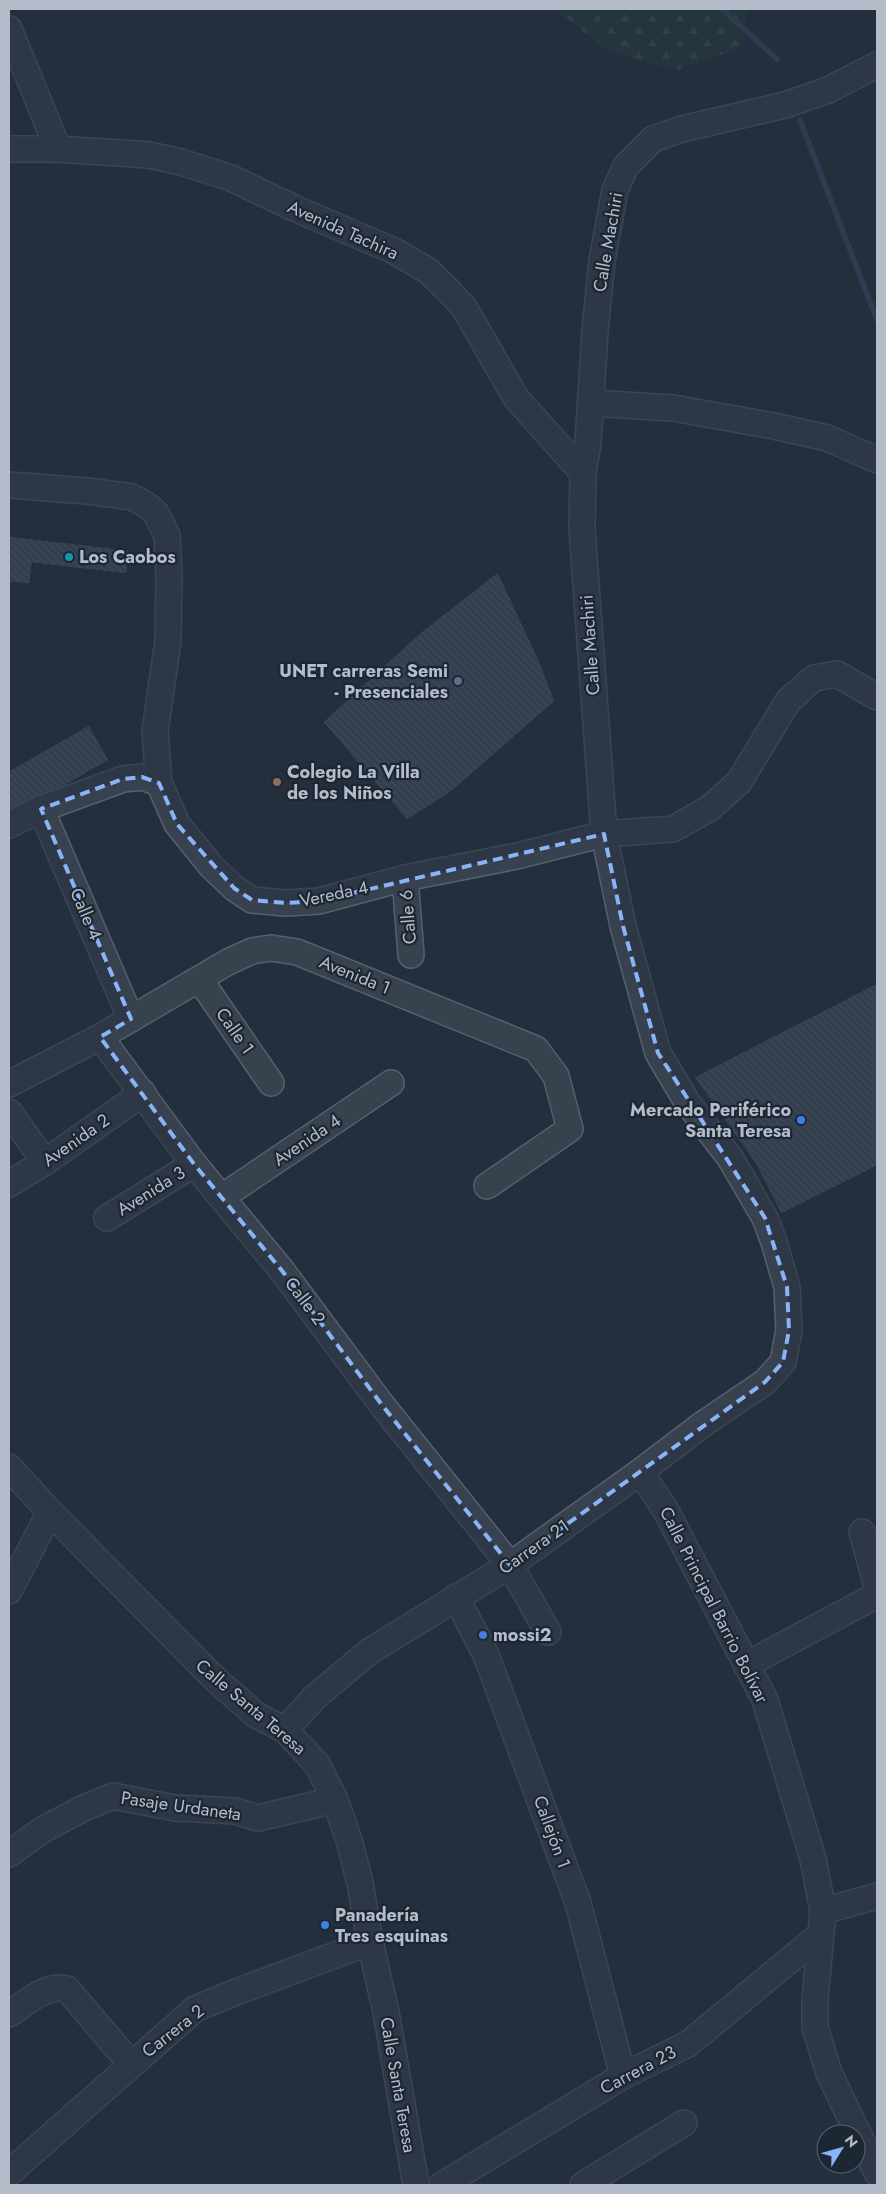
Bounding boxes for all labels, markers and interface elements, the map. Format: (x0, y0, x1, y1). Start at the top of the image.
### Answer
street label: Calle Machiri (586, 190, 630, 294)
street label: Avenida Tachira (283, 194, 403, 266)
place label: Los Caobos (79, 544, 176, 570)
marker: Los Caobos (63, 551, 75, 563)
street label: Calle Machiri (574, 594, 606, 696)
place label: UNET carreras Semi - Presenciales (279, 658, 448, 705)
marker: UNET carreras Semi - Presenciales (452, 675, 464, 687)
place label: Colegio La Villa de los Niños (287, 759, 420, 806)
marker: Colegio La Villa de los Niños (271, 776, 283, 788)
street label: Vereda 4 (297, 874, 371, 914)
street label: Calle 4 (63, 884, 109, 944)
street label: Calle 6 (393, 889, 423, 945)
street label: Avenida 1 (316, 949, 394, 1001)
street label: Calle 1 (209, 1002, 261, 1060)
place label: Mercado Periférico Santa Teresa (630, 1097, 791, 1144)
street label: Avenida 2 (37, 1107, 115, 1173)
street label: Avenida 4 (268, 1108, 346, 1172)
marker: Mercado Periférico Santa Teresa (795, 1114, 807, 1126)
street label: Avenida 3 (112, 1160, 190, 1222)
street label: Calle 2 (278, 1272, 332, 1330)
street label: Calle Principal Barrio Bolívar (653, 1502, 775, 1709)
street label: Carrera 21 (493, 1513, 575, 1581)
place label: mossi2 (493, 1622, 552, 1648)
marker: mossi2 (477, 1629, 489, 1641)
street label: Calle Santa Teresa (190, 1653, 312, 1761)
street label: Pasaje Urdaneta (119, 1785, 243, 1827)
street label: Callejón 1 (527, 1792, 577, 1872)
place label: Panadería Tres esquinas (335, 1902, 448, 1949)
marker: Panadería Tres esquinas (319, 1919, 331, 1931)
street label: Carrera 2 (136, 1998, 210, 2064)
street label: Calle Santa Teresa (373, 2015, 423, 2155)
street label: Carrera 23 (595, 2039, 681, 2101)
north arrow (816, 2124, 866, 2174)
text: N (840, 2131, 863, 2152)

